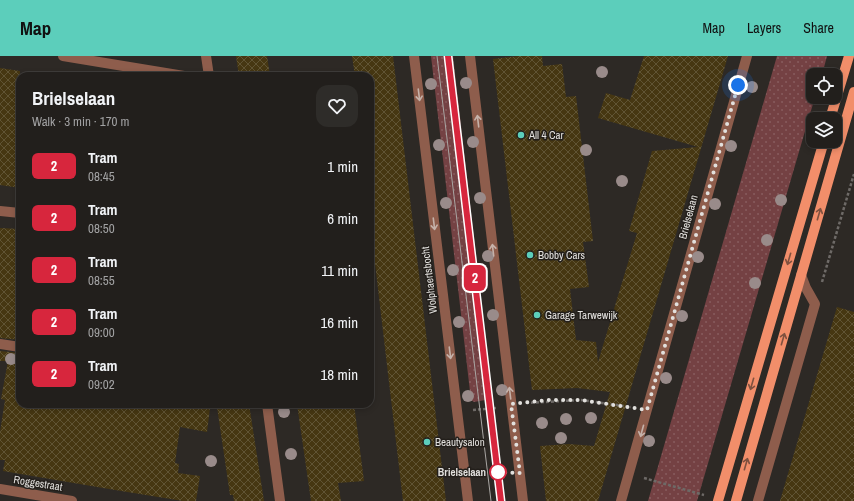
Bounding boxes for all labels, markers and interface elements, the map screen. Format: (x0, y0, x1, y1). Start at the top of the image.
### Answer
text: Map (20, 15, 51, 41)
text: Map (703, 19, 725, 37)
text: Layers (747, 19, 781, 37)
text: Share (803, 19, 834, 37)
map controls (806, 68, 842, 148)
button: locate (806, 68, 842, 104)
your location (728, 75, 748, 95)
text: Brielselaan (32, 85, 115, 111)
button: heart (316, 85, 358, 127)
one-way arrow (415, 88, 423, 101)
button: layers (806, 112, 842, 148)
text: Walk · 3 min · 170 m (32, 113, 129, 130)
one-way arrow (474, 115, 482, 128)
place label: All 4 Car (528, 128, 564, 142)
marker: All 4 Car (516, 130, 526, 140)
text: Tram (88, 147, 117, 168)
text: 1 min (327, 156, 358, 177)
text: 2 (51, 157, 57, 175)
text: 08:45 (88, 168, 115, 185)
street label: Brielselaan (675, 193, 701, 241)
text: Tram (88, 199, 117, 220)
one-way arrow (816, 207, 823, 220)
text: 6 min (327, 208, 358, 229)
text: 2 (51, 209, 57, 227)
one-way arrow (430, 217, 438, 230)
text: 08:50 (88, 220, 115, 237)
one-way arrow (489, 244, 497, 257)
street label: Wolphaertsbocht (418, 245, 440, 314)
place label: Bobby Cars (538, 248, 586, 262)
marker: Bobby Cars (525, 250, 535, 260)
text: Tram (88, 251, 117, 272)
one-way arrow (785, 252, 792, 265)
text: 11 min (321, 260, 358, 281)
text: 2 (51, 261, 57, 279)
line badge: 2 (462, 265, 488, 291)
text: 2 (472, 269, 478, 287)
text: 08:55 (88, 272, 115, 289)
text: Tram (88, 303, 117, 324)
place label: Garage Tarwewijk (545, 308, 618, 322)
marker: Garage Tarwewijk (532, 310, 542, 320)
text: 16 min (320, 312, 358, 333)
text: 2 (51, 313, 57, 331)
text: 09:00 (88, 324, 115, 341)
one-way arrow (779, 332, 787, 345)
one-way arrow (446, 346, 453, 359)
text: Tram (88, 355, 117, 376)
text: 18 min (320, 364, 358, 385)
text: 2 (51, 365, 57, 383)
text: 09:02 (88, 376, 115, 393)
one-way arrow (748, 377, 755, 390)
one-way arrow (506, 387, 513, 400)
one-way arrow (637, 424, 645, 437)
place label: Beautysalon (435, 435, 485, 449)
marker: Beautysalon (422, 437, 432, 447)
one-way arrow (743, 457, 751, 470)
marker: Brielselaan (489, 463, 507, 481)
place label: Brielselaan (438, 465, 486, 479)
street label: Roggestraat (13, 472, 64, 494)

